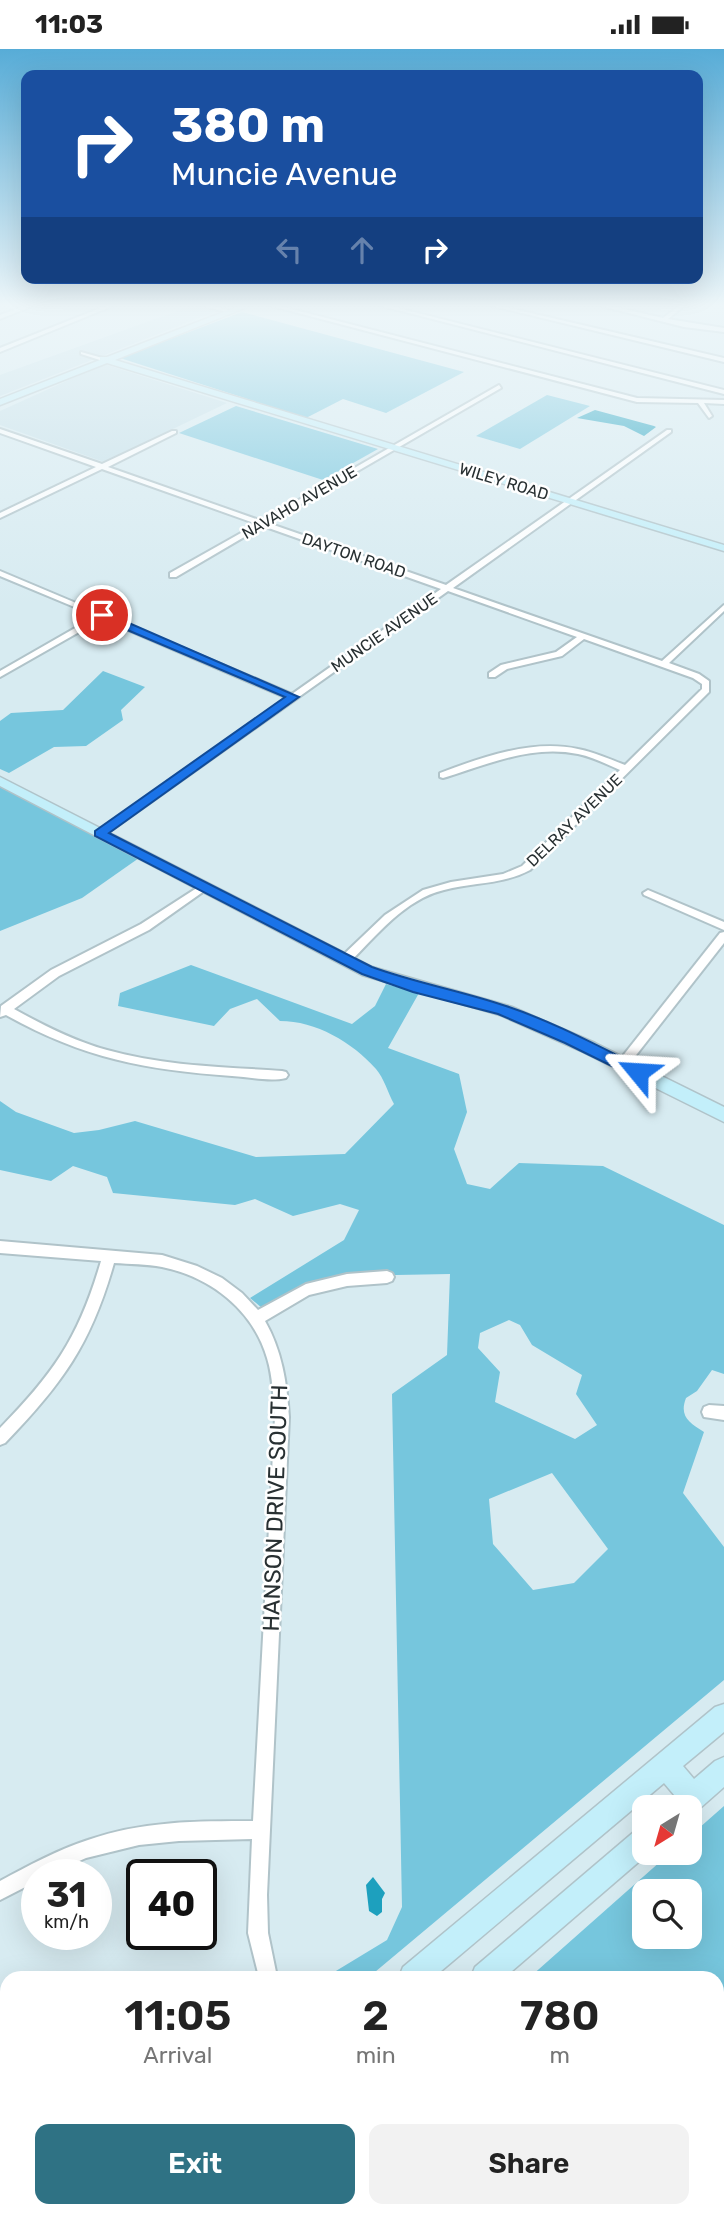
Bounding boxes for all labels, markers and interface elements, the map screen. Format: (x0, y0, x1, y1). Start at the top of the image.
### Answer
text: 11:03 (35, 9, 103, 40)
text: 380 m (171, 96, 325, 154)
icon: right (56, 98, 147, 189)
text: Muncie Avenue (171, 155, 397, 193)
icon: left (270, 231, 308, 269)
icon: ahead (343, 231, 381, 269)
icon: right (416, 231, 454, 269)
street label: WILEY ROAD (457, 459, 551, 504)
street label: NAVAHO AVENUE (238, 462, 360, 543)
street label: DAYTON ROAD (299, 529, 408, 582)
pin (72, 585, 132, 645)
street label: MUNCIE AVENUE (327, 589, 441, 676)
icon: arrive (83, 596, 121, 634)
street label: DELRAY AVENUE (523, 770, 626, 871)
position arrow (601, 1035, 675, 1109)
street label: HANSON DRIVE SOUTH (257, 1384, 293, 1632)
north arrow (632, 1795, 702, 1865)
map controls (632, 1795, 702, 1949)
speed limit sign: 40 (126, 1859, 217, 1950)
text: 31 (47, 1874, 86, 1916)
button: search (632, 1879, 702, 1949)
text: km/h (44, 1911, 89, 1933)
text: 11:05 (124, 1991, 231, 2041)
text: 2 (362, 1991, 389, 2041)
text: 780 (520, 1991, 600, 2041)
text: Arrival (143, 2041, 212, 2069)
text: min (356, 2041, 396, 2069)
text: m (550, 2041, 570, 2069)
button: Exit (35, 2124, 355, 2204)
button: Share (369, 2124, 689, 2204)

